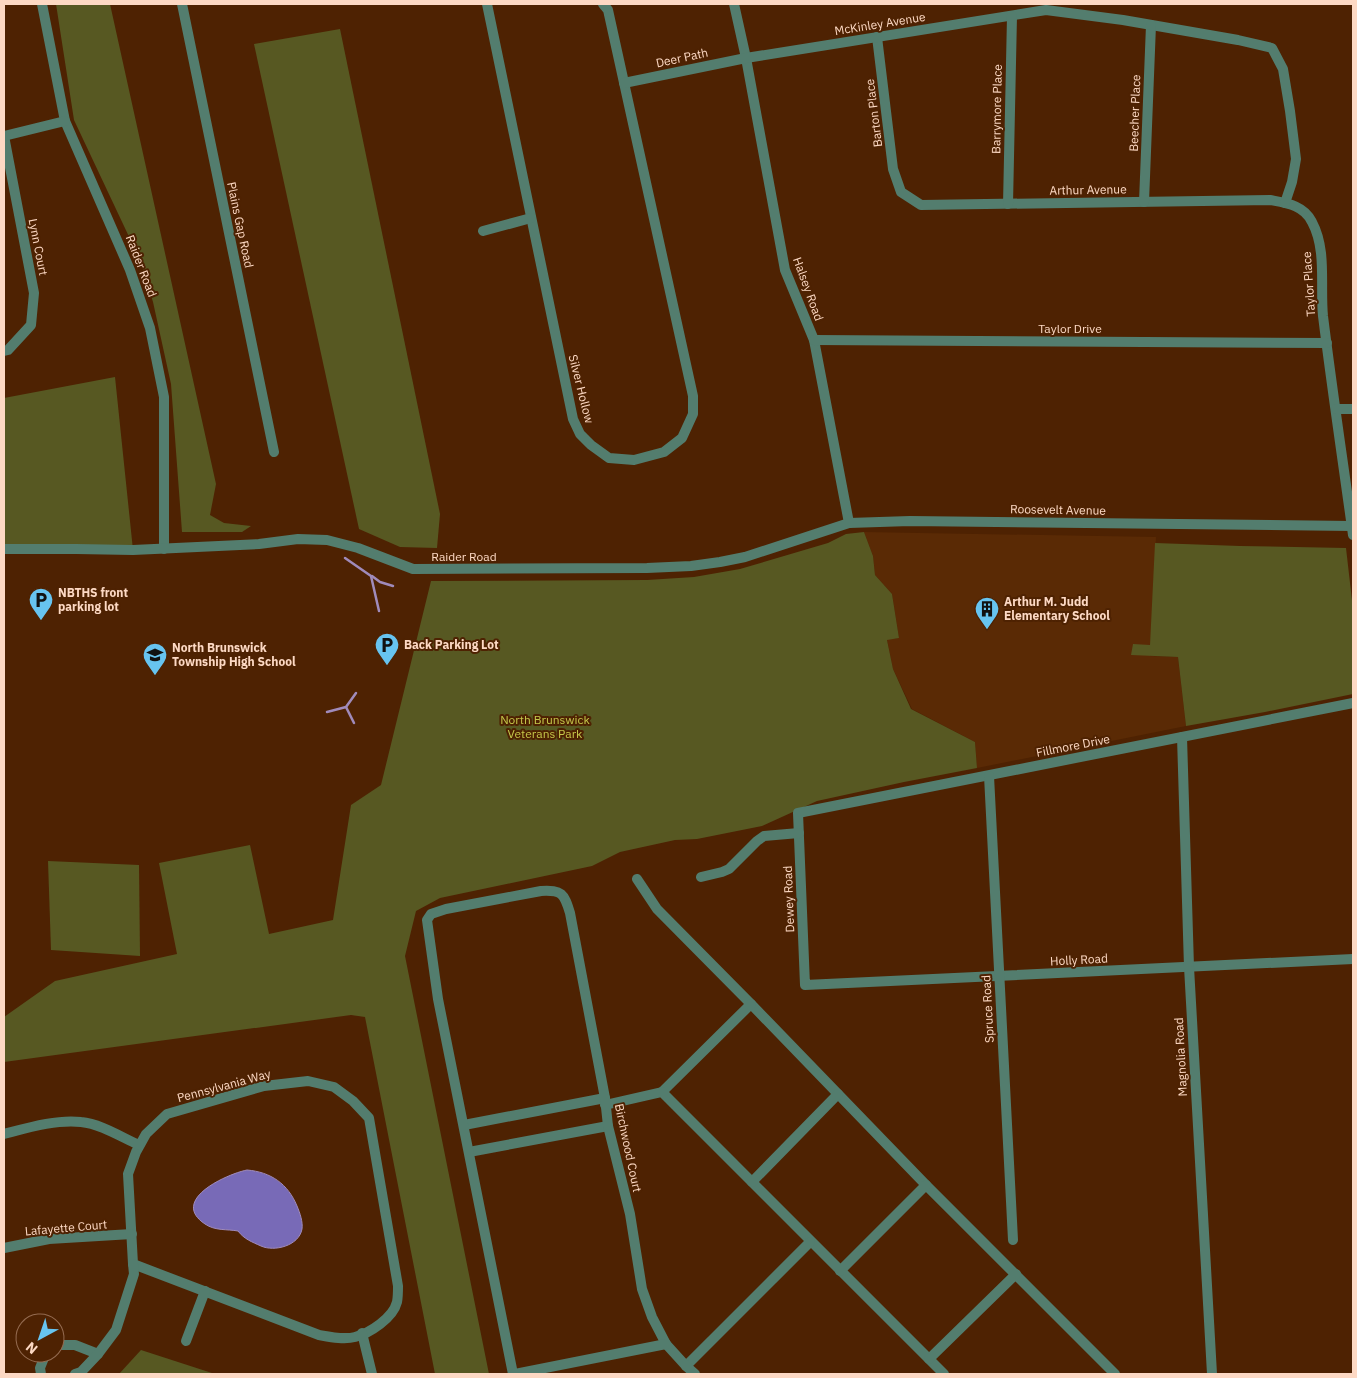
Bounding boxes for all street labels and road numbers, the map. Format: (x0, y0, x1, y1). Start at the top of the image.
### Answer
street label: McKinley Avenue (833, 9, 927, 38)
street label: Deer Path (654, 45, 709, 70)
street label: Barrymore Place (988, 64, 1005, 154)
street label: Beecher Place (1126, 74, 1143, 152)
street label: Barton Place (862, 78, 885, 148)
street label: Plains Gap Road (224, 181, 257, 269)
street label: Arthur Avenue (1049, 181, 1127, 198)
street label: Lynn Court (26, 217, 51, 277)
street label: Raider Road (123, 233, 160, 299)
street label: Taylor Place (1299, 251, 1318, 317)
street label: Halsey Road (790, 255, 827, 323)
street label: Taylor Drive (1038, 321, 1102, 336)
street label: Silver Hollow (566, 353, 597, 425)
street label: Roosevelt Avenue (1010, 501, 1107, 518)
street label: Raider Road (431, 549, 497, 564)
street label: Fillmore Drive (1035, 731, 1112, 760)
street label: Dewey Road (780, 865, 797, 933)
street label: Holly Road (1050, 950, 1108, 969)
street label: Spruce Road (978, 975, 997, 1043)
street label: Magnolia Road (1171, 1017, 1190, 1097)
street label: Pennsylvania Way (175, 1066, 272, 1105)
street label: Birchwood Court (612, 1102, 645, 1193)
street label: Lafayette Court (24, 1216, 108, 1239)

